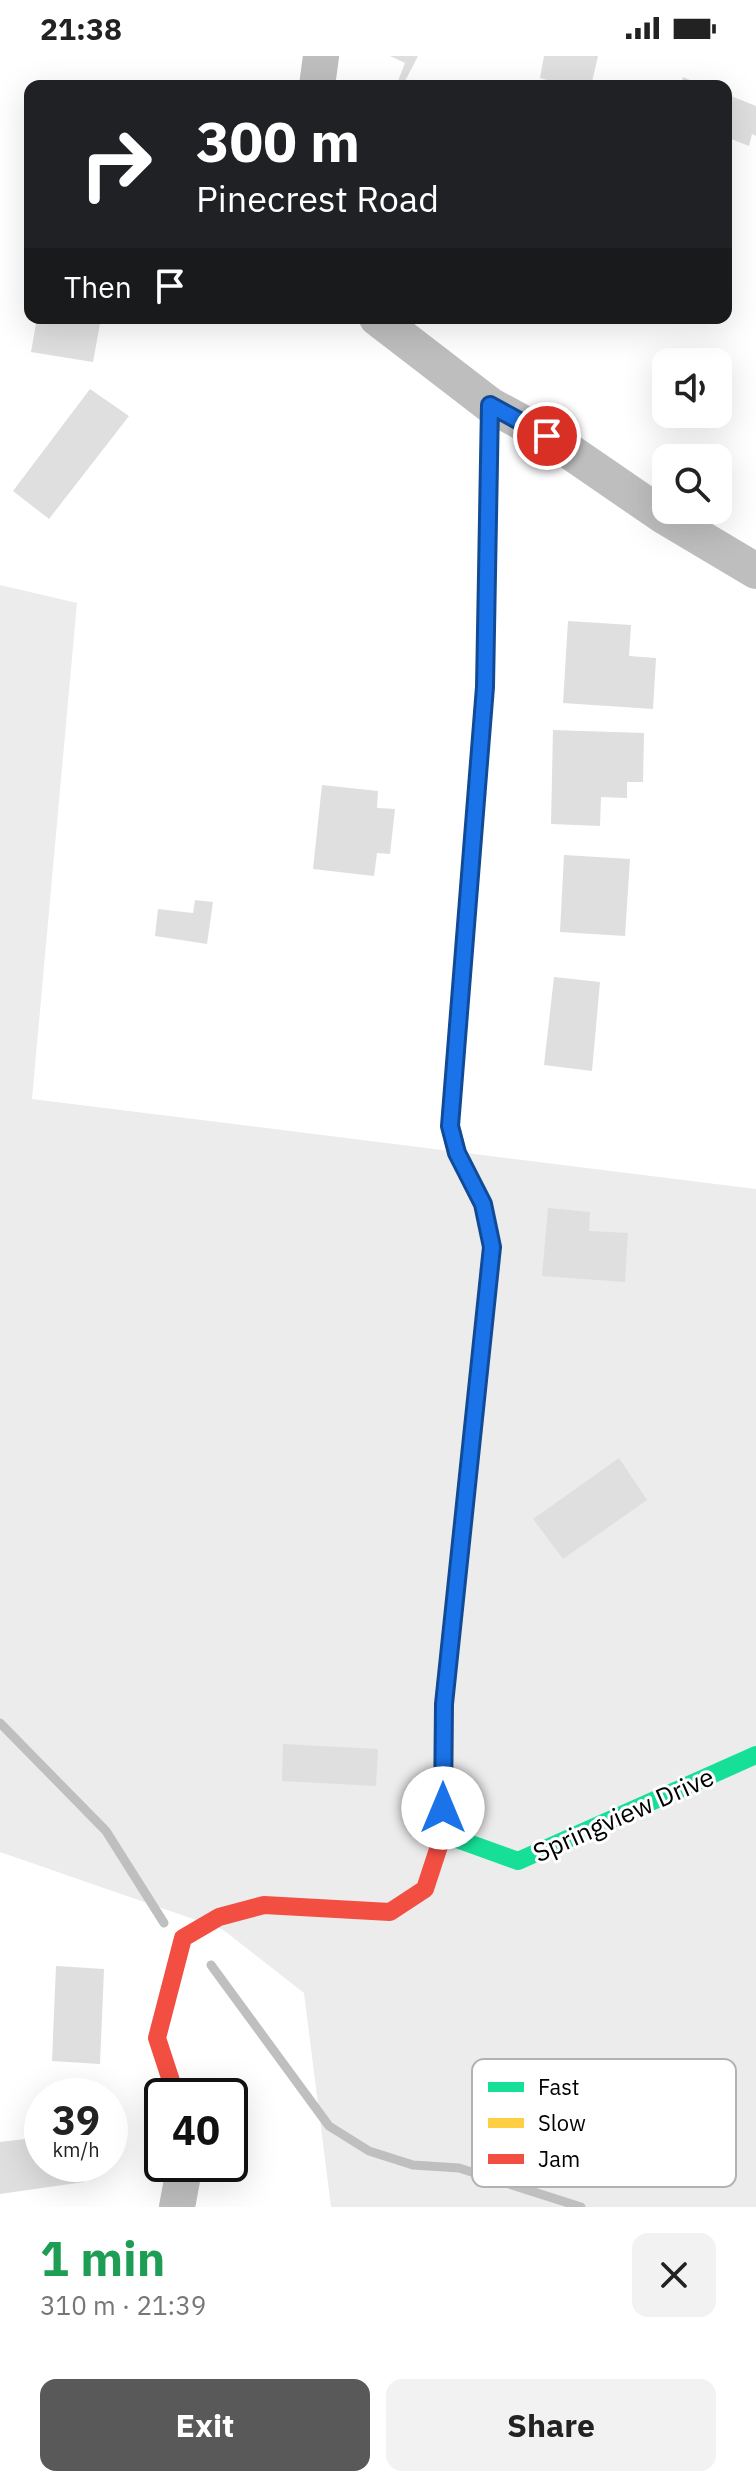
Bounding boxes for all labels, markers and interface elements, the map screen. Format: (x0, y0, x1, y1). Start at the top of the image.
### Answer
text: 21:38 (40, 9, 122, 48)
text: 300 m (196, 105, 360, 177)
icon: right (64, 112, 168, 216)
text: Pinecrest Road (196, 175, 439, 222)
icon: arrive (148, 264, 192, 308)
text: Then (64, 267, 132, 306)
map controls (652, 348, 732, 524)
button: sound (652, 348, 732, 428)
pin (513, 402, 581, 470)
icon: arrive (525, 414, 569, 458)
button: search (652, 444, 732, 524)
street label: Springview Drive (527, 1759, 719, 1869)
position arrow (401, 1766, 485, 1850)
legend (472, 2059, 736, 2187)
text: Fast (538, 2072, 579, 2101)
speed limit sign: 40 (144, 2078, 248, 2182)
text: 39 (52, 2094, 100, 2146)
text: Slow (538, 2108, 586, 2137)
text: km/h (52, 2136, 100, 2163)
text: Jam (538, 2144, 580, 2173)
text: 1 min (40, 2227, 165, 2289)
button: close (632, 2233, 716, 2317)
text: 310 m · 21:39 (40, 2288, 206, 2322)
button: Exit (40, 2379, 370, 2471)
button: Share (386, 2379, 716, 2471)

